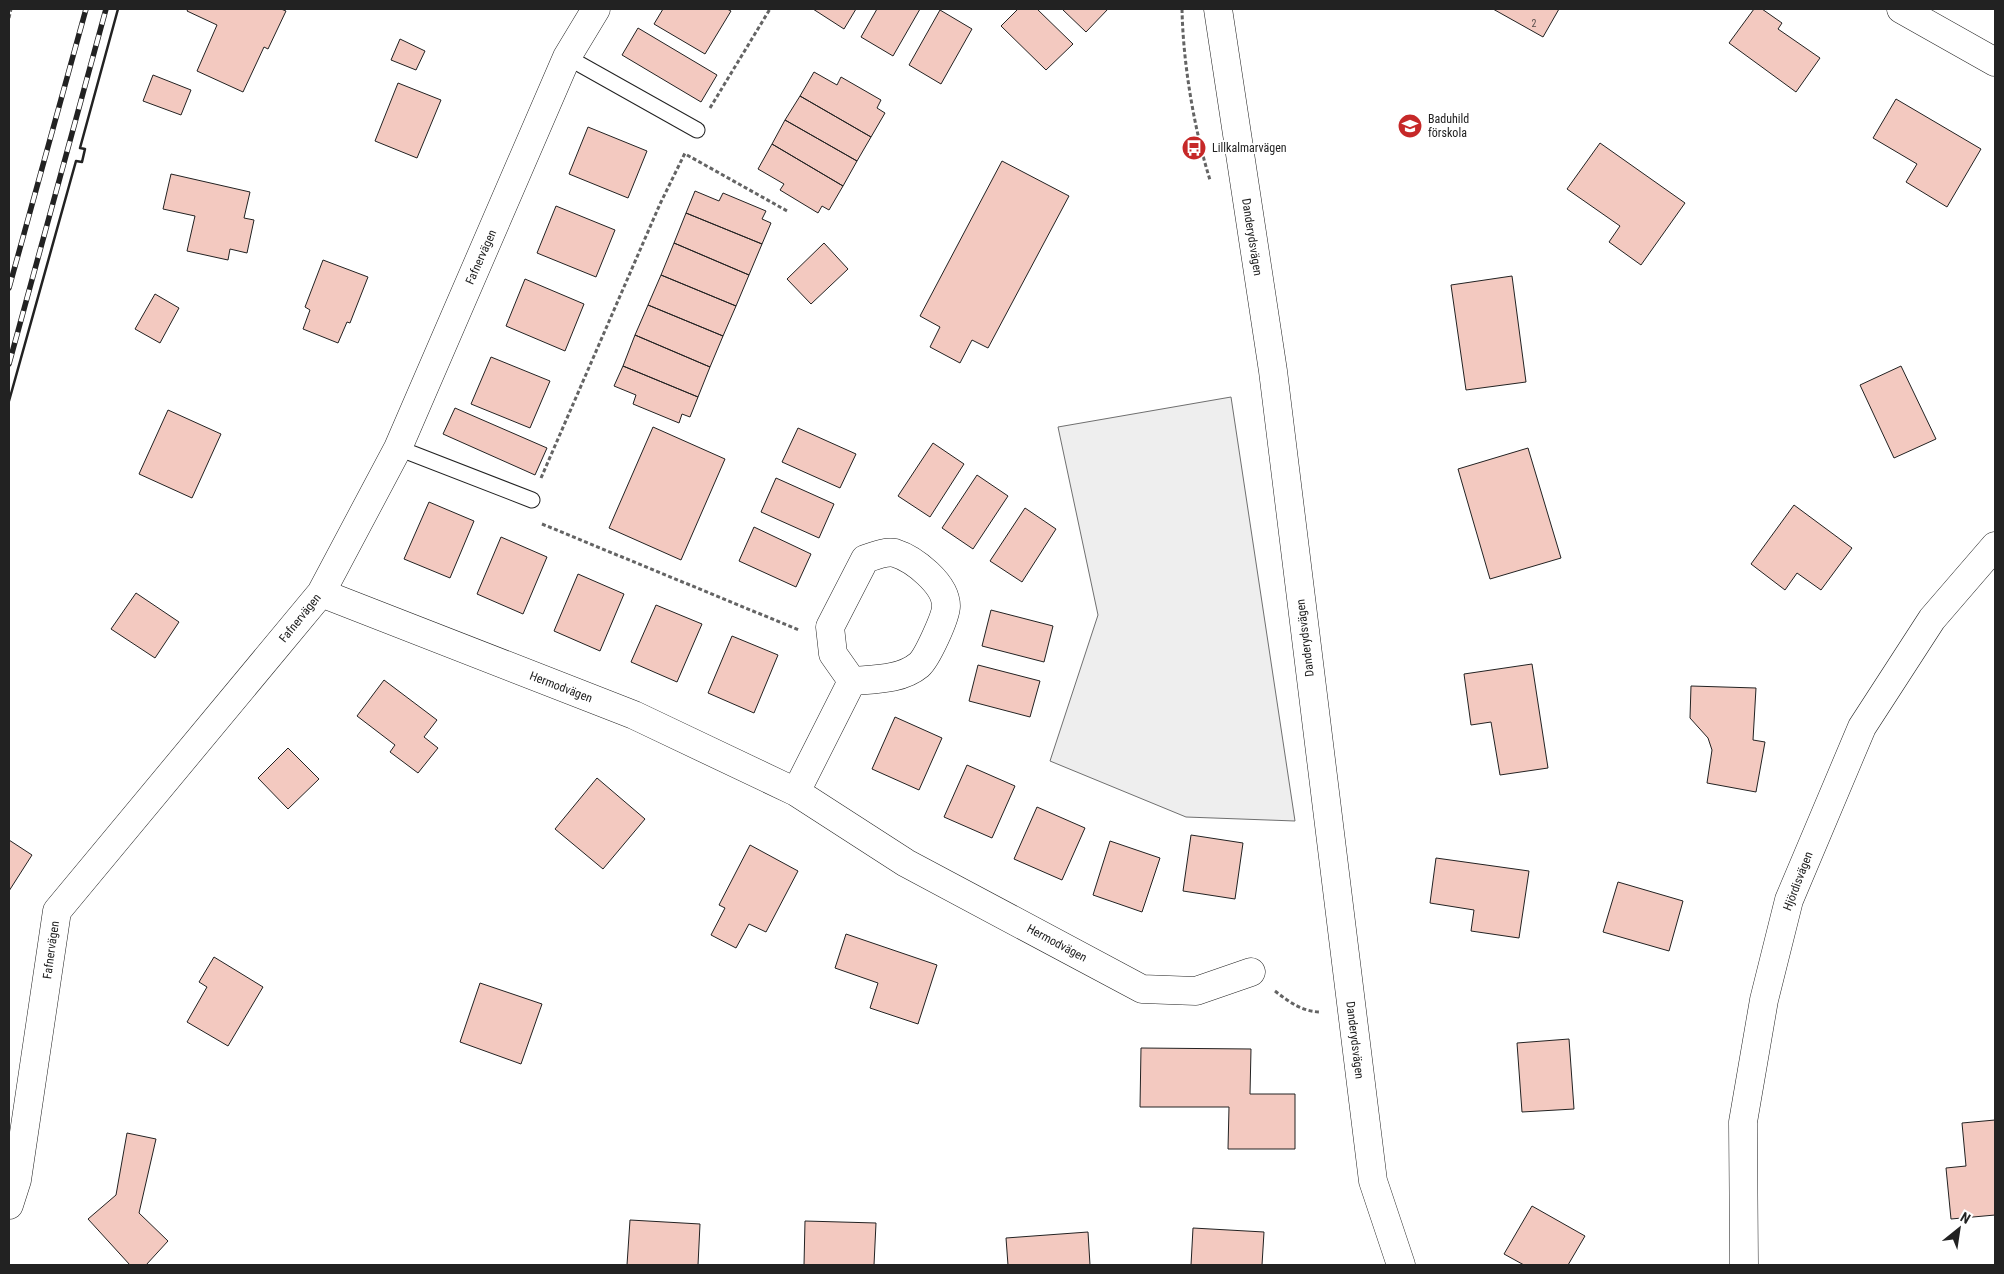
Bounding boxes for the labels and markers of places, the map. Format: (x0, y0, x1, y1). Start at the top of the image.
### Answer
place label: Baduhild förskola (1428, 112, 1469, 140)
school or university icon: Baduhild förskola (1397, 113, 1423, 139)
bus stop icon: Lillkalmarvägen (1181, 135, 1207, 161)
place label: Lillkalmarvägen (1212, 141, 1287, 155)

